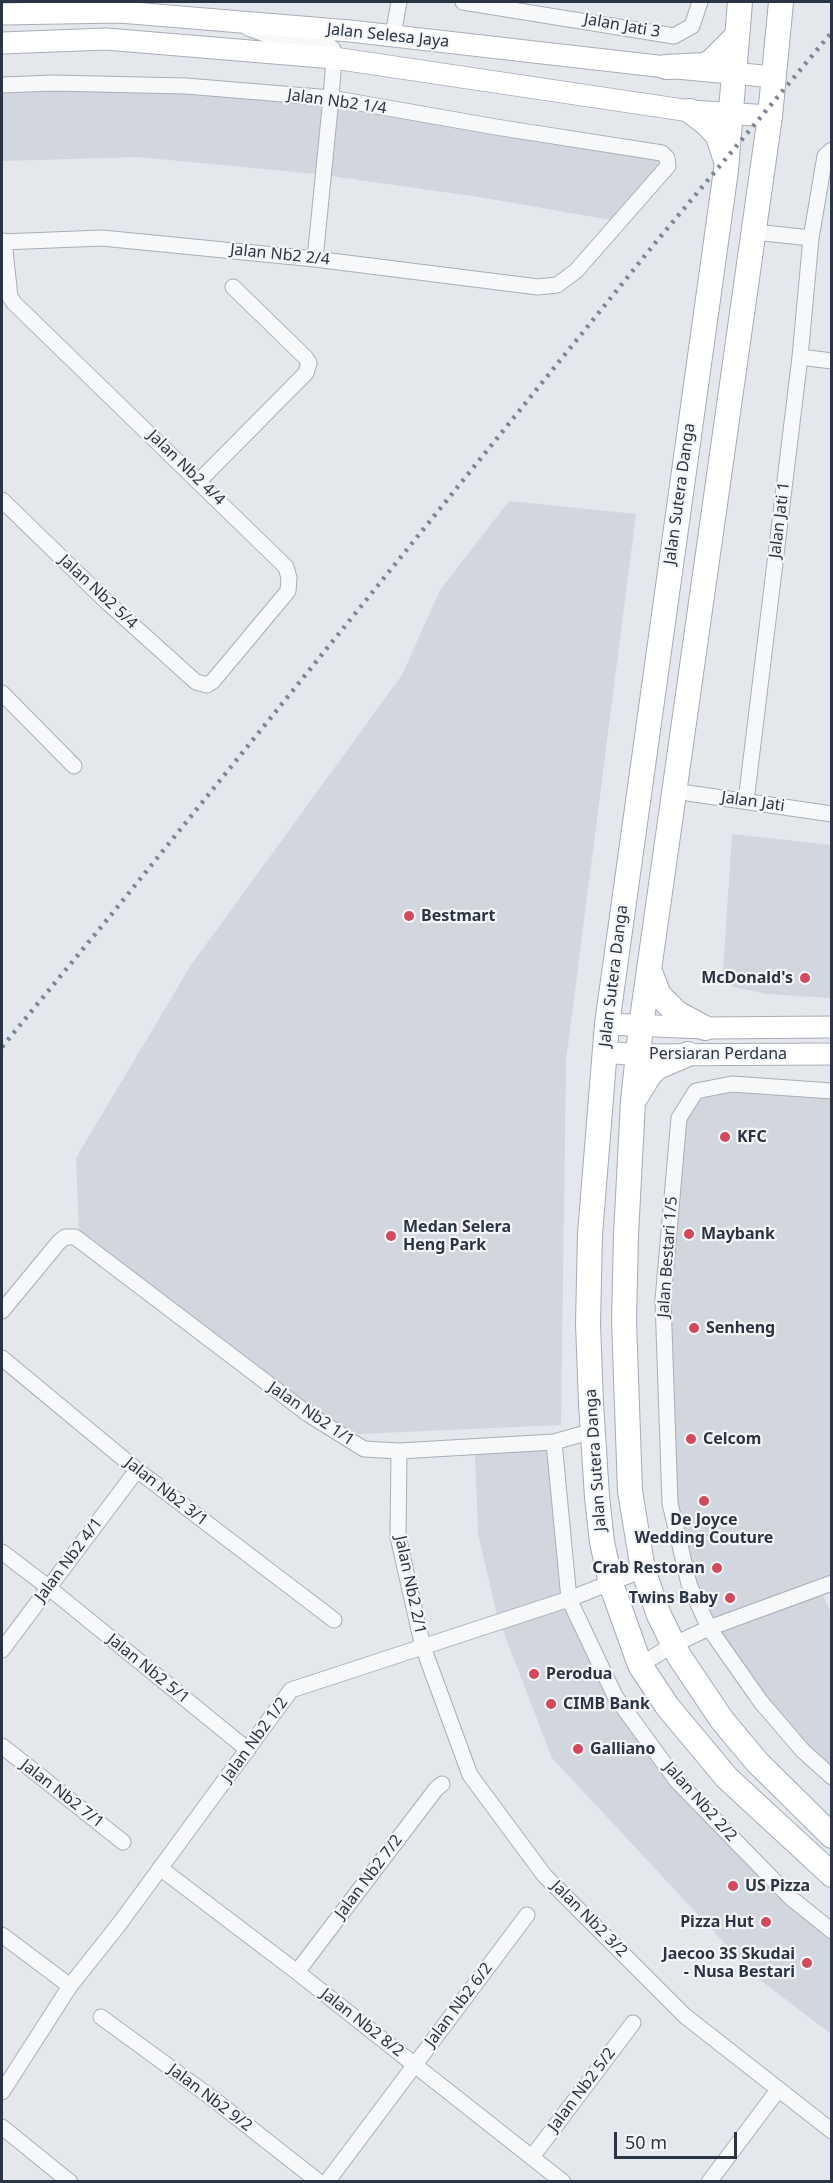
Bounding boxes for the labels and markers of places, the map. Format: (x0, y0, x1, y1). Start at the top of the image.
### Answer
place label: Bestmart (421, 906, 495, 926)
marker: Bestmart (402, 909, 416, 923)
place label: McDonald's (701, 968, 793, 988)
marker: McDonald's (798, 971, 812, 985)
place label: KFC (737, 1127, 767, 1147)
marker: KFC (718, 1130, 732, 1144)
place label: Medan Selera Heng Park (403, 1217, 511, 1255)
place label: Maybank (701, 1224, 775, 1244)
marker: Maybank (682, 1227, 696, 1241)
marker: Medan Selera Heng Park (384, 1229, 398, 1243)
place label: Senheng (706, 1318, 775, 1338)
marker: Senheng (687, 1321, 701, 1335)
place label: Celcom (703, 1429, 761, 1449)
marker: Celcom (684, 1432, 698, 1446)
marker: De Joyce Wedding Couture (697, 1494, 711, 1508)
place label: De Joyce Wedding Couture (635, 1510, 773, 1548)
place label: Crab Restoran (592, 1558, 705, 1578)
marker: Crab Restoran (710, 1561, 724, 1575)
place label: Twins Baby (629, 1588, 718, 1608)
marker: Twins Baby (723, 1591, 737, 1605)
place label: Perodua (546, 1664, 612, 1684)
marker: Perodua (527, 1667, 541, 1681)
place label: CIMB Bank (563, 1694, 650, 1714)
marker: CIMB Bank (544, 1697, 558, 1711)
place label: Galliano (590, 1739, 655, 1759)
marker: Galliano (571, 1742, 585, 1756)
place label: US Pizza (745, 1876, 810, 1896)
marker: US Pizza (726, 1879, 740, 1893)
place label: Pizza Hut (680, 1912, 754, 1932)
marker: Pizza Hut (759, 1915, 773, 1929)
place label: Jaecoo 3S Skudai - Nusa Bestari (662, 1944, 795, 1982)
marker: Jaecoo 3S Skudai - Nusa Bestari (800, 1956, 814, 1970)

